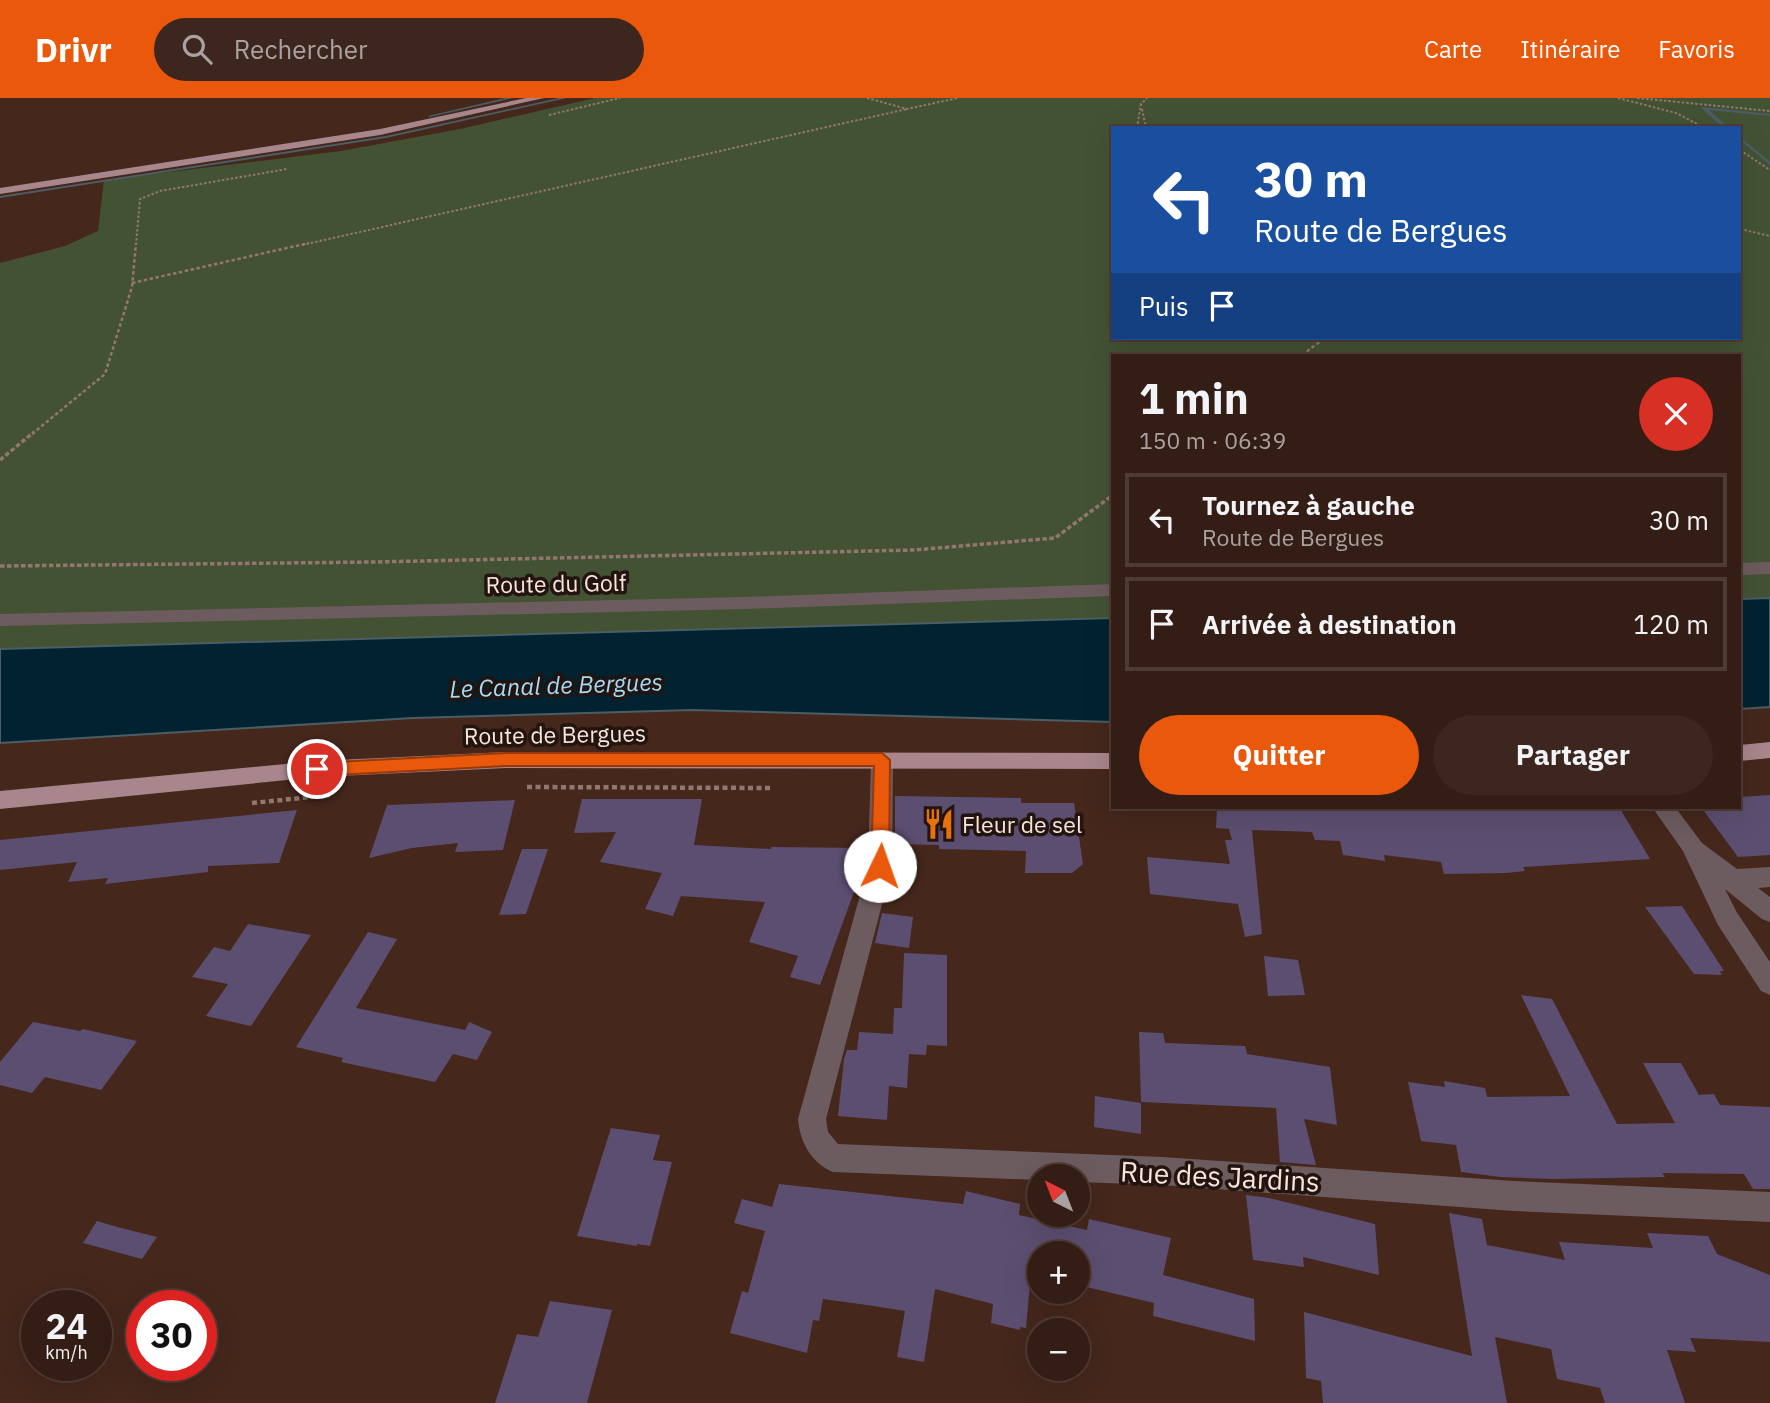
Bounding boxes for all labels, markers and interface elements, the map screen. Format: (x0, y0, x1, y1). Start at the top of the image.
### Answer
search box (154, 18, 644, 81)
text: Drivr (35, 28, 112, 71)
icon: search (178, 30, 216, 68)
text: Rechercher (234, 32, 368, 66)
text: Carte (1424, 33, 1482, 65)
text: Itinéraire (1520, 33, 1620, 65)
text: Favoris (1658, 33, 1735, 65)
text: 30 m (1254, 147, 1368, 210)
icon: left (1139, 154, 1230, 245)
text: Route de Bergues (1254, 209, 1508, 251)
icon: arrive (1203, 287, 1241, 325)
text: Puis (1139, 289, 1189, 323)
text: 1 min (1139, 371, 1249, 426)
button: close (1639, 377, 1713, 451)
text: 150 m · 06:39 (1139, 425, 1286, 455)
text: Tournez à gauche (1202, 488, 1415, 522)
icon: left (1143, 501, 1181, 539)
text: 30 m (1649, 503, 1709, 537)
text: Route de Bergues (1202, 522, 1384, 552)
street label: Route du Golf (485, 567, 627, 599)
icon: arrive (1143, 605, 1181, 643)
text: Arrivée à destination (1202, 607, 1457, 641)
text: 120 m (1633, 607, 1709, 641)
water label: Le Canal de Bergues (449, 665, 663, 705)
button: Quitter (1139, 715, 1419, 795)
button: Partager (1433, 715, 1713, 795)
street label: Route de Bergues (464, 717, 646, 751)
pin (287, 739, 347, 799)
icon: arrive (298, 750, 336, 788)
restaurant icon: Fleur de sel (922, 807, 956, 841)
place label: Fleur de sel (962, 809, 1082, 839)
position arrow (843, 829, 917, 903)
street label: Rue des Jardins (1119, 1152, 1321, 1200)
north arrow (1027, 1164, 1090, 1227)
map controls (1027, 1164, 1090, 1381)
button: + (1027, 1241, 1090, 1304)
speed limit sign: 30 (126, 1290, 217, 1381)
text: 24 (45, 1303, 88, 1349)
button: − (1027, 1318, 1090, 1381)
text: km/h (45, 1341, 88, 1364)

